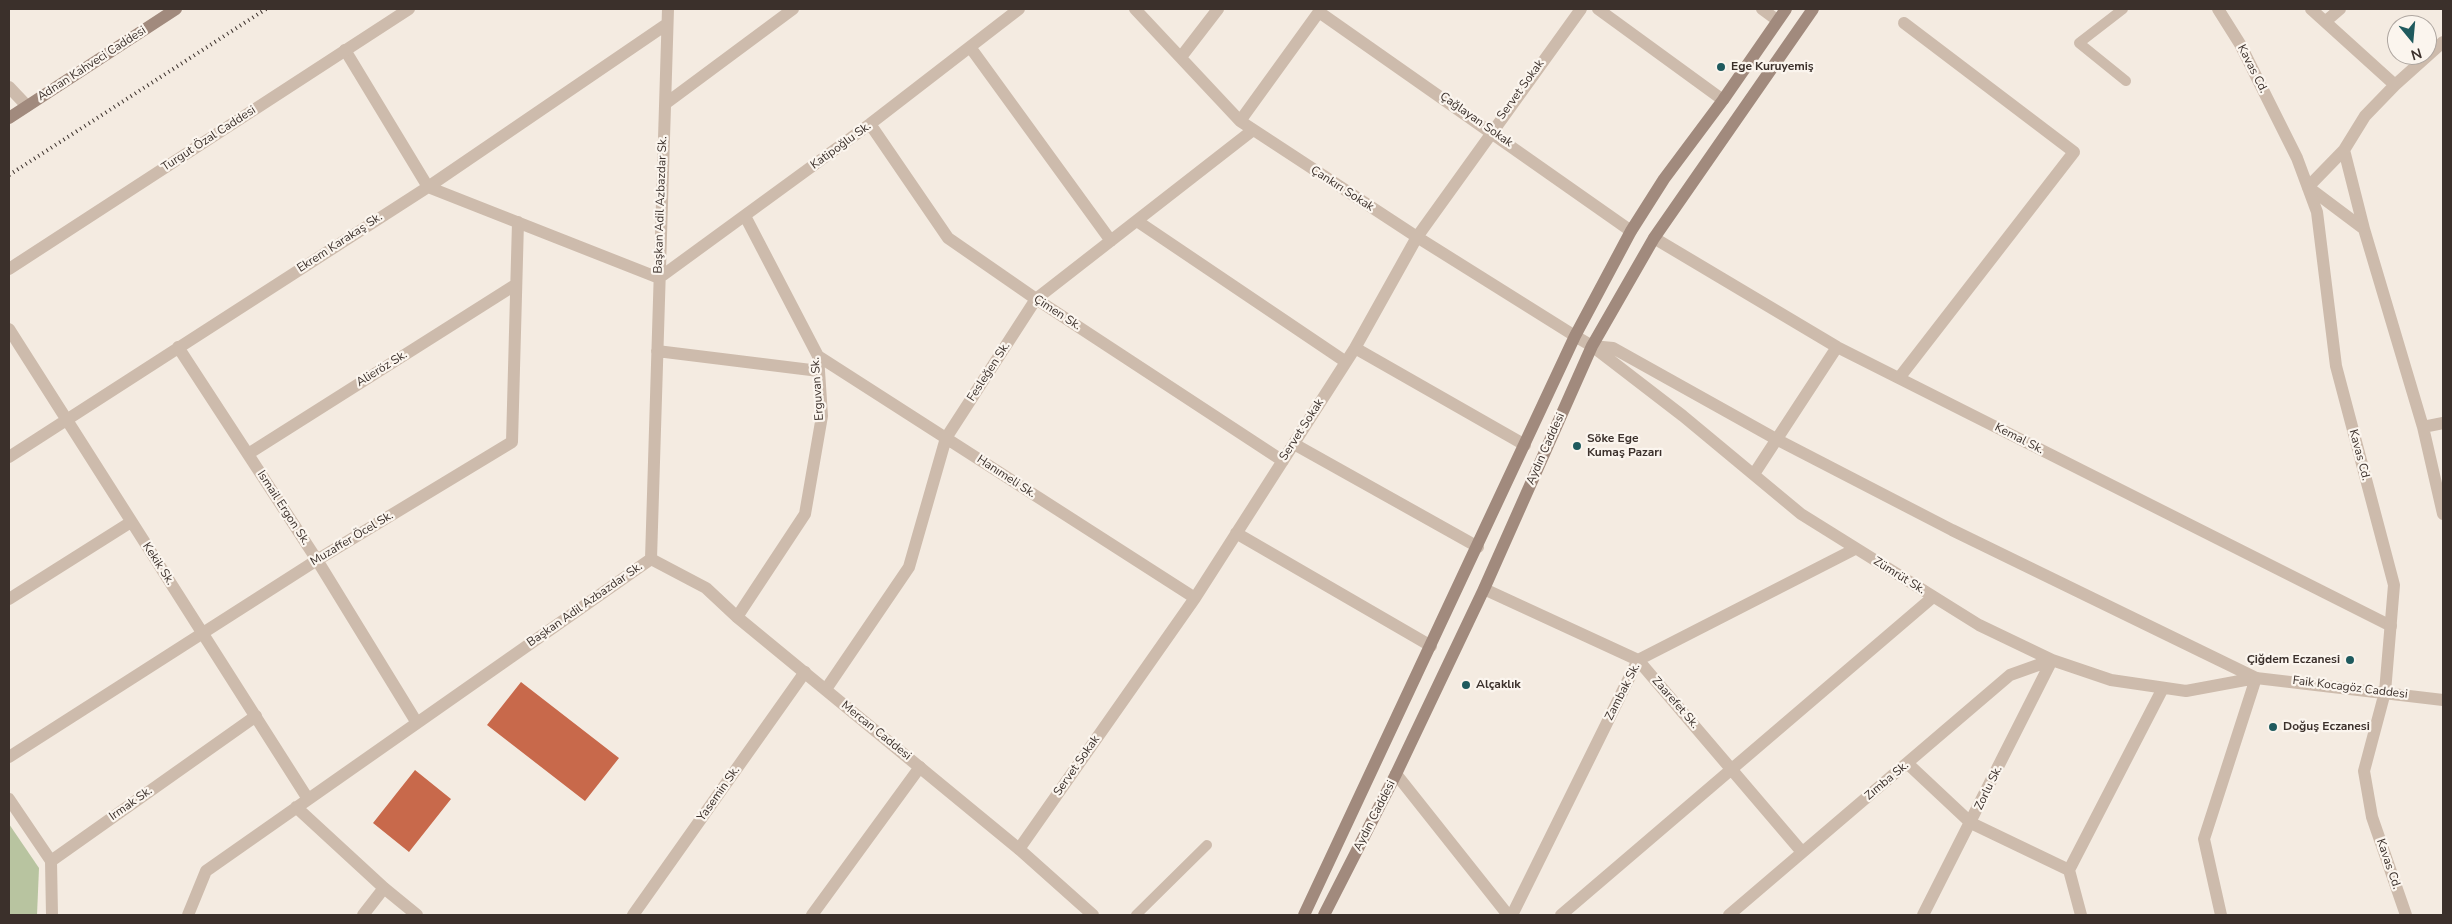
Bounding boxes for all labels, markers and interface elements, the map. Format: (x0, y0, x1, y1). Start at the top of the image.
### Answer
north arrow (2387, 15, 2437, 65)
street label: Adnan Kahveci Caddesi (35, 24, 149, 104)
street label: Kavas Cd. (2234, 42, 2270, 96)
text: N (2408, 43, 2424, 64)
street label: Servet Sokak (1494, 57, 1548, 123)
place label: Ege Kuruyemiş (1731, 60, 1814, 74)
marker: Ege Kuruyemiş (1715, 61, 1727, 73)
street label: Çağlayan Sokak (1437, 90, 1515, 150)
street label: Turgut Özal Caddesi (159, 103, 259, 175)
street label: Katipoğlu Sk. (808, 119, 874, 173)
street label: Başkan Adil Azbazdar Sk. (651, 136, 671, 274)
street label: Çankırı Sokak (1308, 163, 1376, 215)
street label: Ekrem Karakaş Sk. (295, 210, 385, 276)
street label: Çimen Sk. (1031, 292, 1083, 334)
street label: Fesleğen Sk. (964, 340, 1014, 404)
street label: Alieröz Sk. (354, 348, 410, 390)
street label: Erguvan Sk. (809, 357, 827, 421)
street label: Servet Sokak (1277, 397, 1327, 463)
street label: Aydın Caddesi (1524, 411, 1568, 487)
street label: Kemal Sk. (1992, 420, 2046, 458)
street label: Kavas Cd. (2345, 428, 2373, 482)
place label: Söke Ege Kumaş Pazarı (1587, 432, 1662, 460)
marker: Söke Ege Kumaş Pazarı (1571, 440, 1583, 452)
street label: Hanımeli Sk. (974, 453, 1038, 501)
street label: Ismail Ergon Sk. (254, 468, 312, 548)
street label: Muzaffer Öcel Sk. (308, 509, 396, 569)
street label: Kekik Sk. (139, 540, 177, 588)
street label: Zümrüt Sk. (1870, 554, 1928, 598)
street label: Başkan Adil Azbazdar Sk. (525, 560, 645, 650)
place label: Çiğdem Eczanesi (2247, 653, 2340, 667)
marker: Çiğdem Eczanesi (2344, 654, 2356, 666)
street label: Zambak Sk. (1602, 661, 1644, 723)
street label: Zaarefet Sk. (1649, 674, 1701, 732)
street label: Faik Kocagöz Caddesi (2292, 674, 2408, 702)
place label: Alçaklık (1476, 678, 1521, 692)
marker: Alçaklık (1460, 679, 1472, 691)
street label: Mercan Caddesi (838, 698, 914, 764)
place label: Doğuş Eczanesi (2283, 720, 2370, 734)
marker: Doğuş Eczanesi (2267, 721, 2279, 733)
street label: Servet Sokak (1051, 733, 1103, 799)
street label: Zımba Sk. (1862, 759, 1912, 803)
street label: Yasemin Sk. (695, 764, 743, 824)
street label: Zorlu Sk. (1972, 764, 2006, 812)
street label: Aydın Caddesi (1351, 778, 1399, 854)
street label: Irmak Sk. (107, 784, 155, 824)
street label: Kavas Cd. (2373, 837, 2403, 891)

